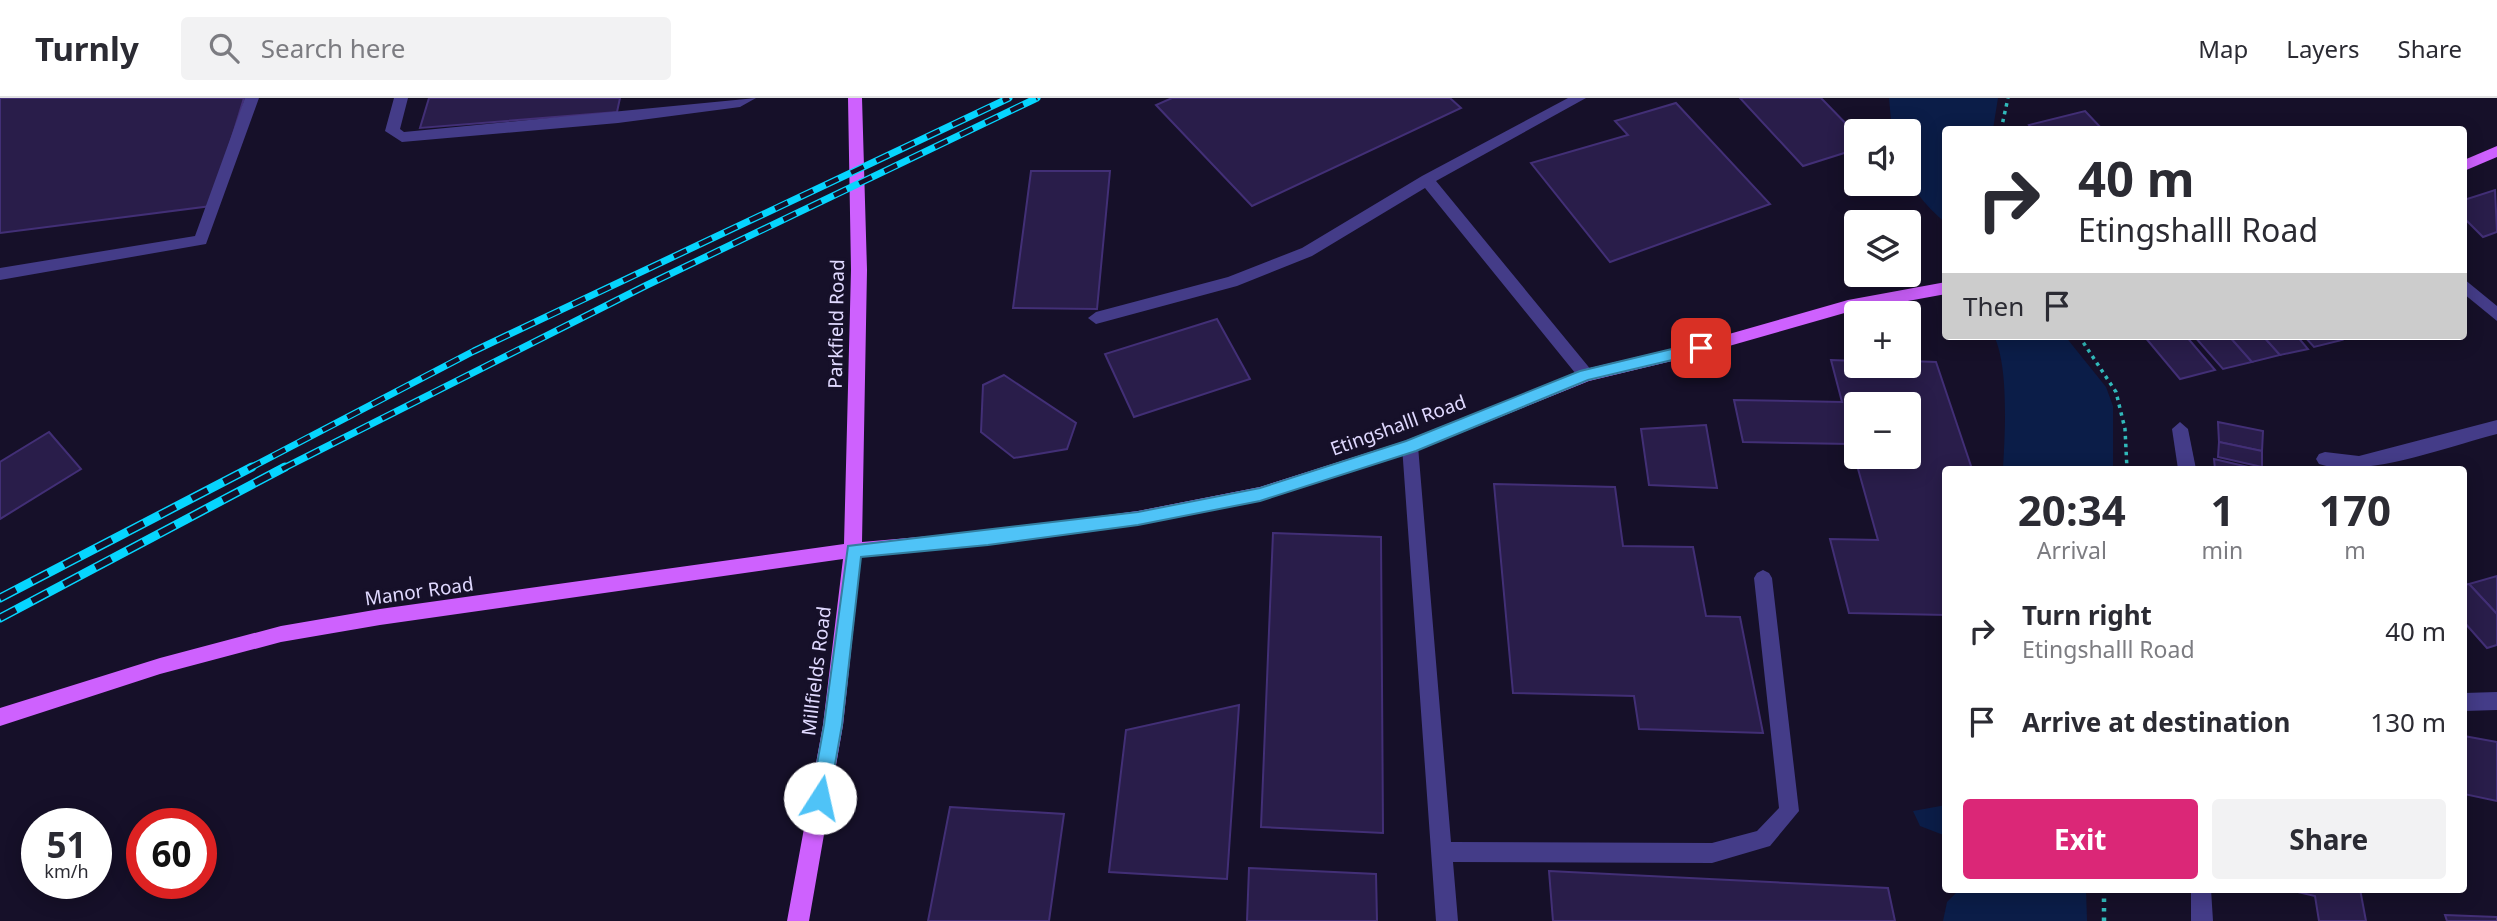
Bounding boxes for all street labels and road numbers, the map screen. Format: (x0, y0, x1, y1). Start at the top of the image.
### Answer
street label: Parkfield Road (822, 259, 850, 389)
street label: Etingshalll Road (1327, 388, 1469, 462)
street label: Manor Road (363, 571, 475, 611)
street label: Millfields Road (795, 605, 837, 737)

